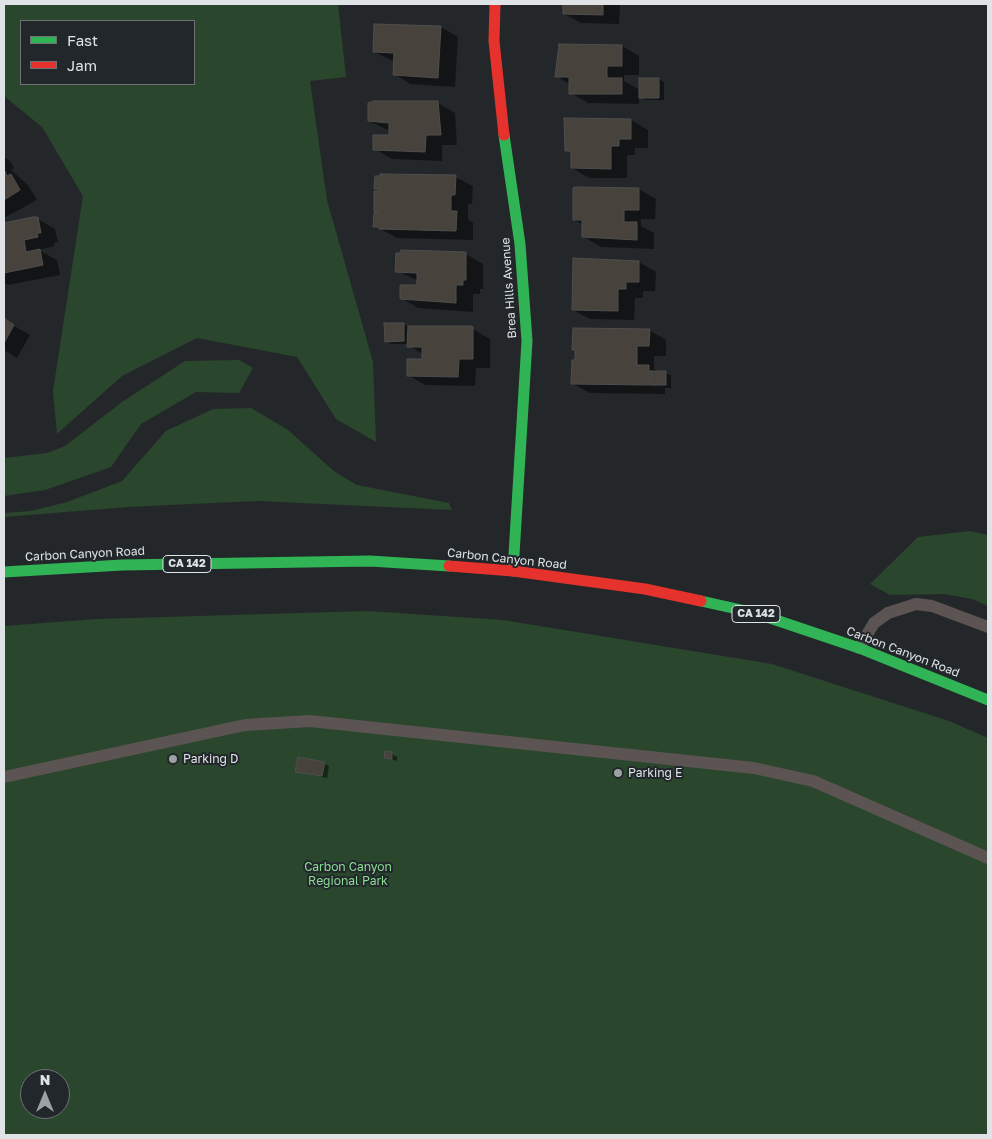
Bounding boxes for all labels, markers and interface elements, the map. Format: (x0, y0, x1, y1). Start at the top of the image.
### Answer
legend (20, 20, 195, 85)
text: Fast (67, 31, 98, 49)
text: Jam (67, 56, 97, 74)
street label: Brea Hills Avenue (498, 237, 520, 339)
street label: Carbon Canyon Road (25, 544, 145, 564)
street label: Carbon Canyon Road (447, 546, 567, 572)
road number: CA 142 (163, 556, 211, 572)
road number: CA 142 (732, 606, 780, 622)
street label: Carbon Canyon Road (844, 624, 962, 680)
place label: Parking D (183, 752, 238, 766)
marker: Parking D (167, 753, 179, 765)
place label: Parking E (628, 766, 682, 780)
marker: Parking E (612, 767, 624, 779)
park label: Carbon Canyon Regional Park (304, 860, 392, 888)
north arrow (20, 1069, 70, 1119)
text: N (40, 1071, 50, 1088)

